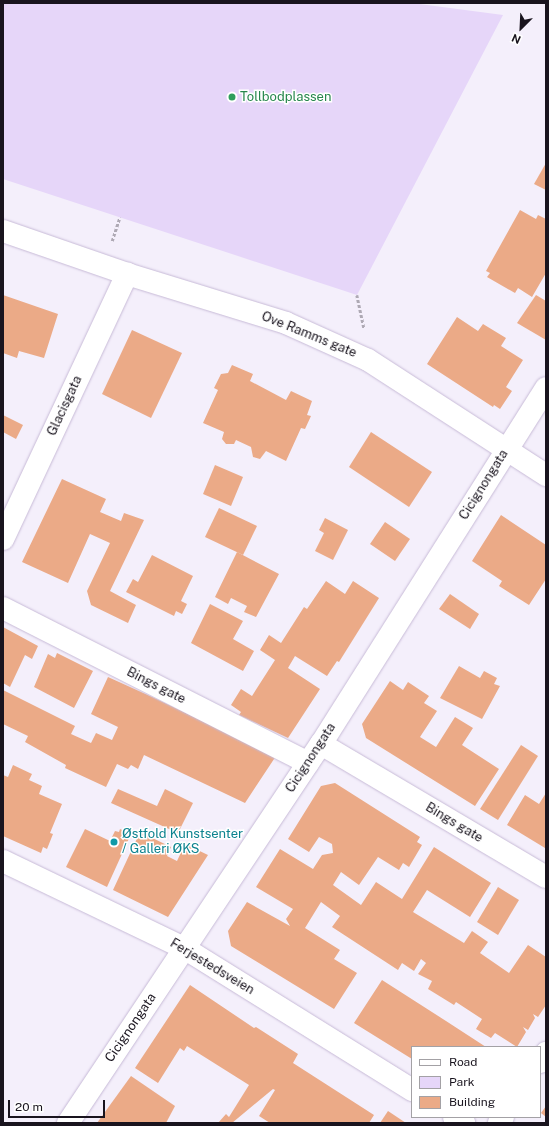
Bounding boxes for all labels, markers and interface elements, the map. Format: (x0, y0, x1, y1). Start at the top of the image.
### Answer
north arrow (501, 8, 541, 48)
text: N (510, 32, 522, 46)
place label: Tollbodplassen (240, 89, 331, 105)
marker: Tollbodplassen (227, 92, 237, 102)
street label: Ove Ramms gate (259, 309, 359, 361)
street label: Glacisgata (44, 374, 86, 438)
street label: Cicignongata (456, 447, 512, 523)
street label: Bings gate (124, 664, 188, 708)
street label: Cicignongata (283, 720, 339, 796)
street label: Bings gate (422, 800, 486, 846)
place label: Østfold Kunstsenter / Galleri ØKS (122, 827, 243, 858)
marker: Østfold Kunstsenter / Galleri ØKS (109, 837, 119, 847)
street label: Ferjestedsveien (167, 936, 257, 998)
street label: Cicignongata (102, 991, 160, 1065)
legend (411, 1046, 541, 1118)
text: Road (449, 1055, 477, 1069)
text: Park (449, 1075, 475, 1089)
scale bar (10, 1092, 107, 1118)
text: Building (449, 1095, 495, 1109)
text: 20 m (15, 1100, 43, 1114)

